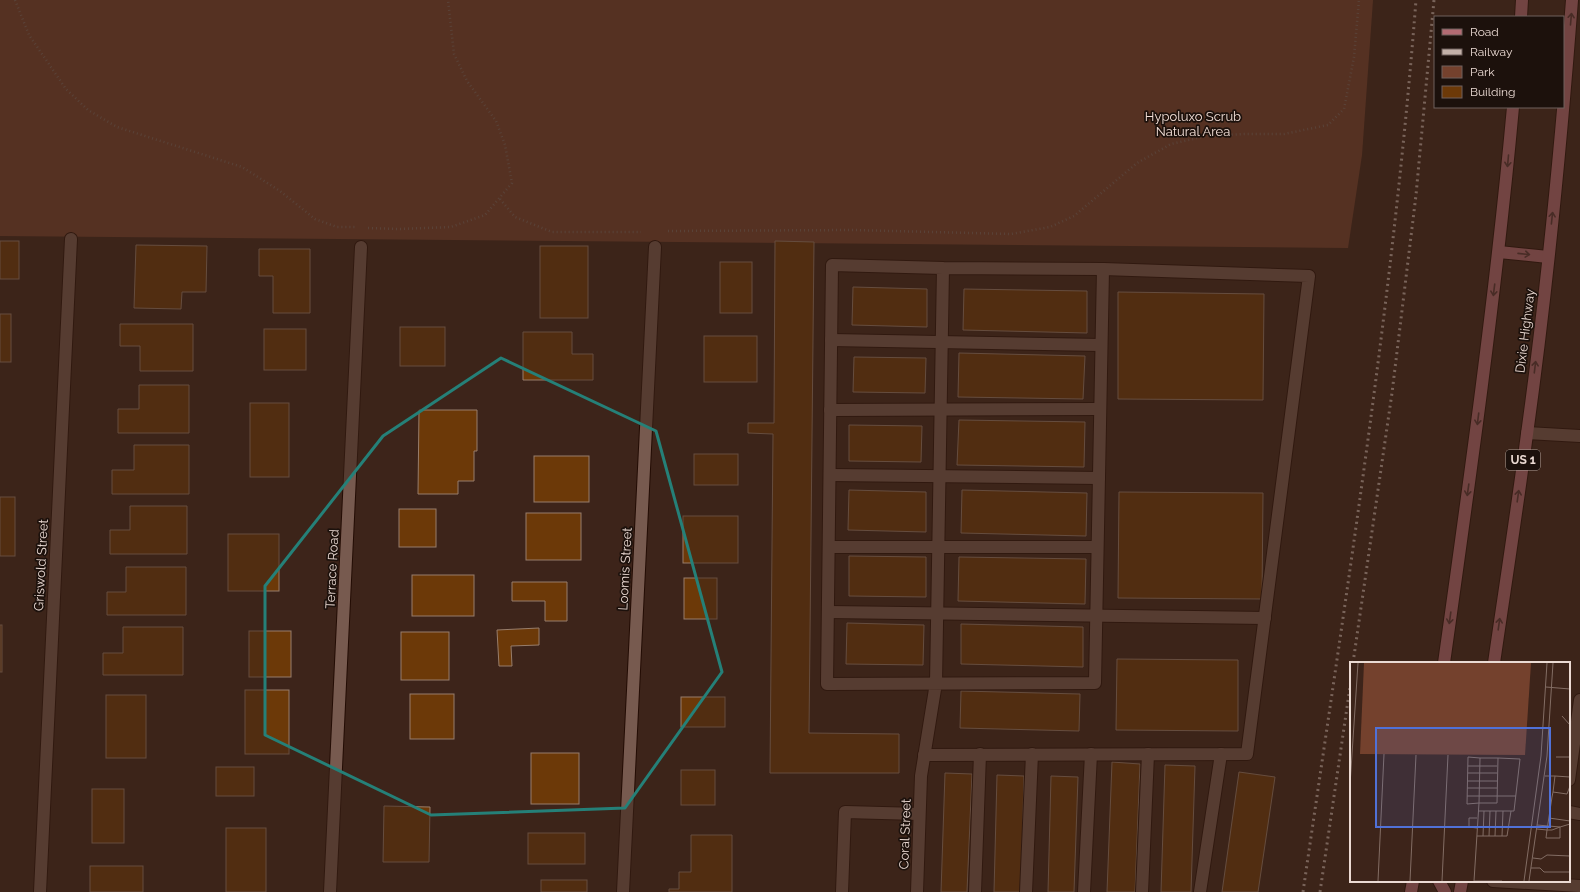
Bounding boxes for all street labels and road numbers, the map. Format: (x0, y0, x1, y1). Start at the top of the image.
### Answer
street label: Dixie Highway (1512, 288, 1538, 374)
road number: US 1 (1506, 450, 1540, 470)
street label: Griswold Street (31, 518, 51, 611)
street label: Loomis Street (615, 526, 635, 611)
street label: Terrace Road (322, 529, 342, 609)
street label: Coral Street (896, 798, 914, 870)

